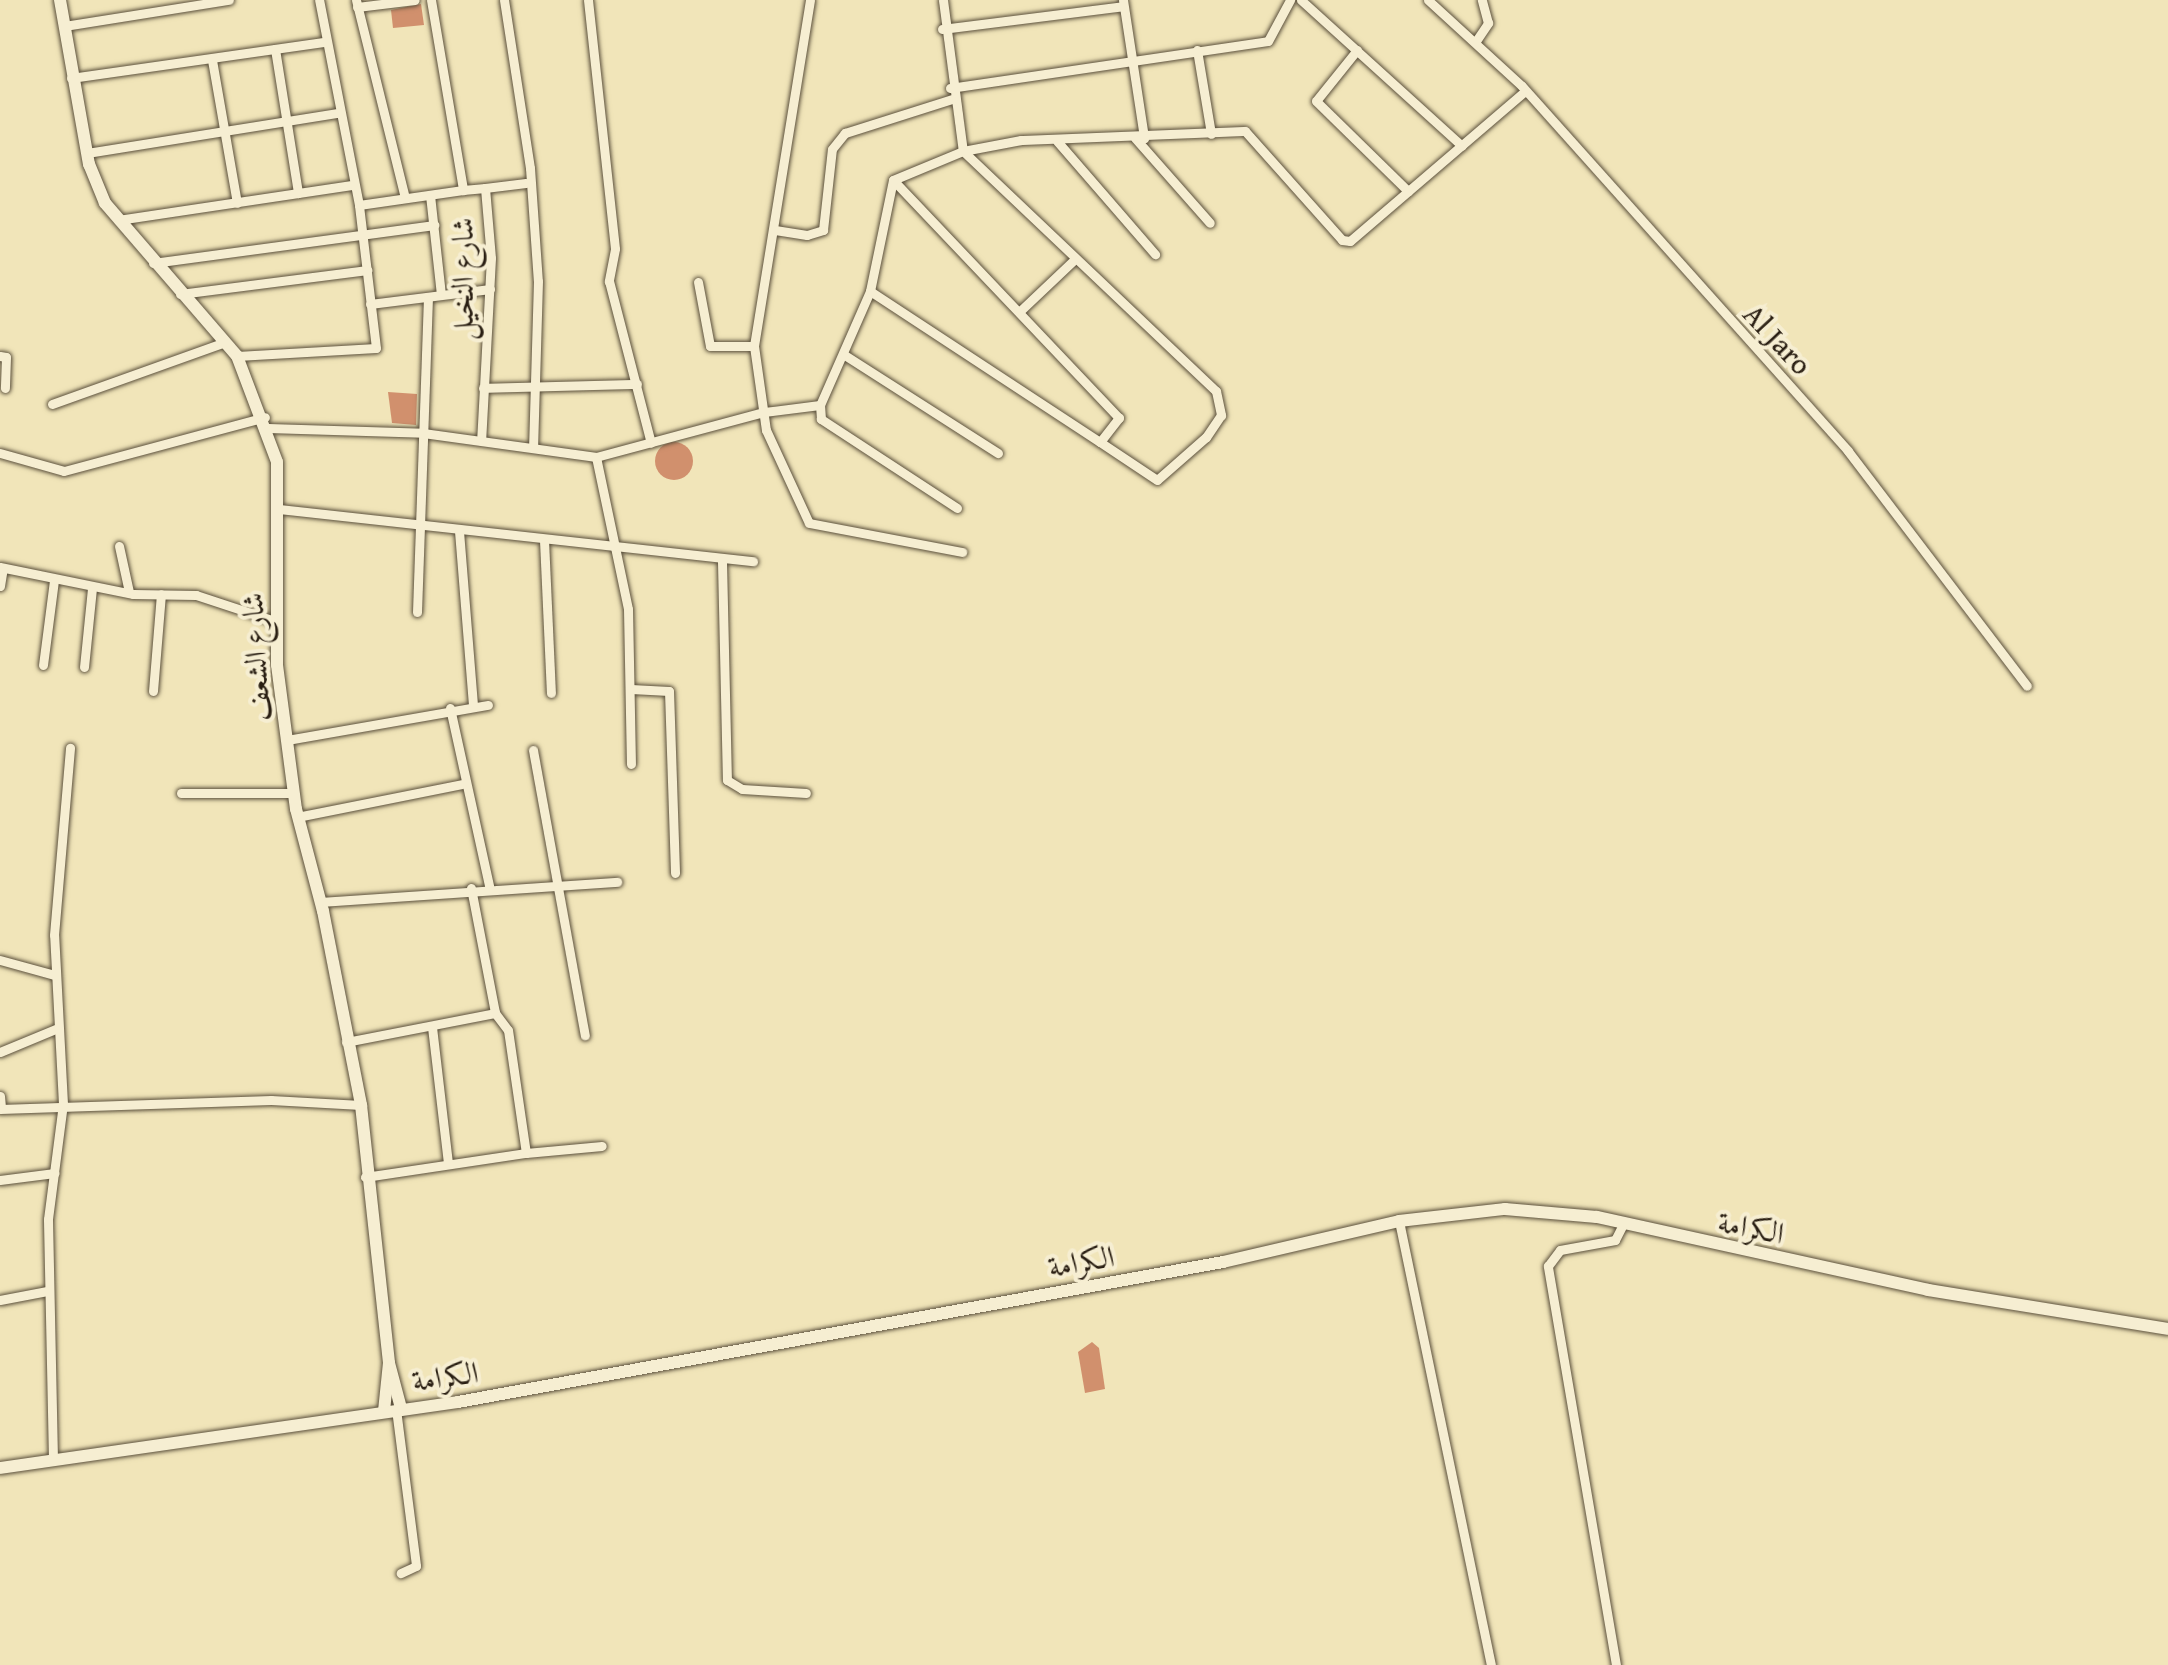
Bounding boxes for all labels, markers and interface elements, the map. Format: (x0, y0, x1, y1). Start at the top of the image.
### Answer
street label: شارع النخيل (444, 218, 480, 340)
street label: Al Jaro (1736, 296, 1820, 382)
street label: شارع الشعف (234, 592, 276, 722)
street label: الكرامة (1715, 1203, 1787, 1251)
street label: الكرامة (1045, 1237, 1117, 1285)
street label: الكرامة (409, 1354, 481, 1398)

